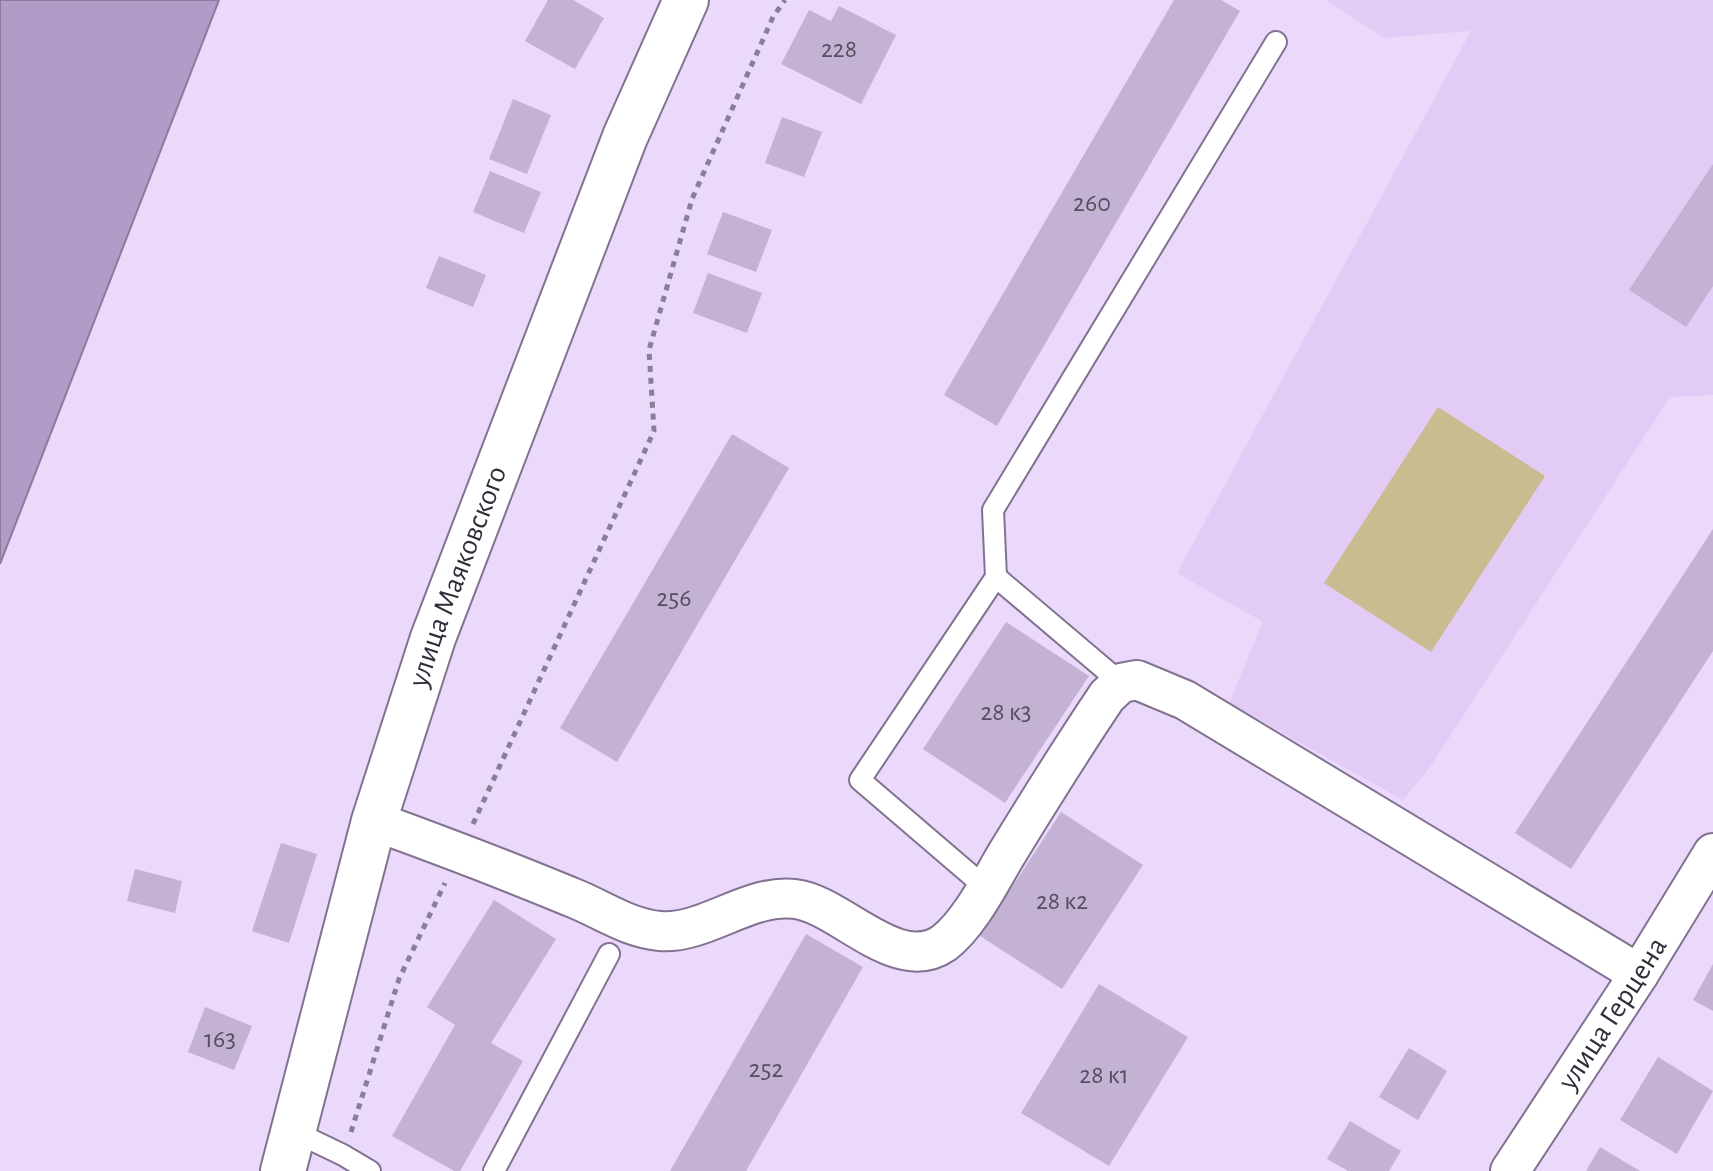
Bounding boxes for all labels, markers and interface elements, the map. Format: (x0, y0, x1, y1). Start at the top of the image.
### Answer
house number: 228 (821, 36, 857, 62)
house number: 260 (1073, 190, 1111, 216)
street label: улица Маяковского (403, 462, 512, 692)
house number: 256 (657, 585, 691, 611)
house number: 28 к3 (980, 699, 1032, 725)
house number: 28 к2 (1036, 888, 1088, 914)
street label: улица Герцена (1552, 932, 1673, 1096)
house number: 163 (204, 1026, 236, 1052)
house number: 252 (749, 1056, 783, 1082)
house number: 28 к1 (1079, 1062, 1129, 1088)

